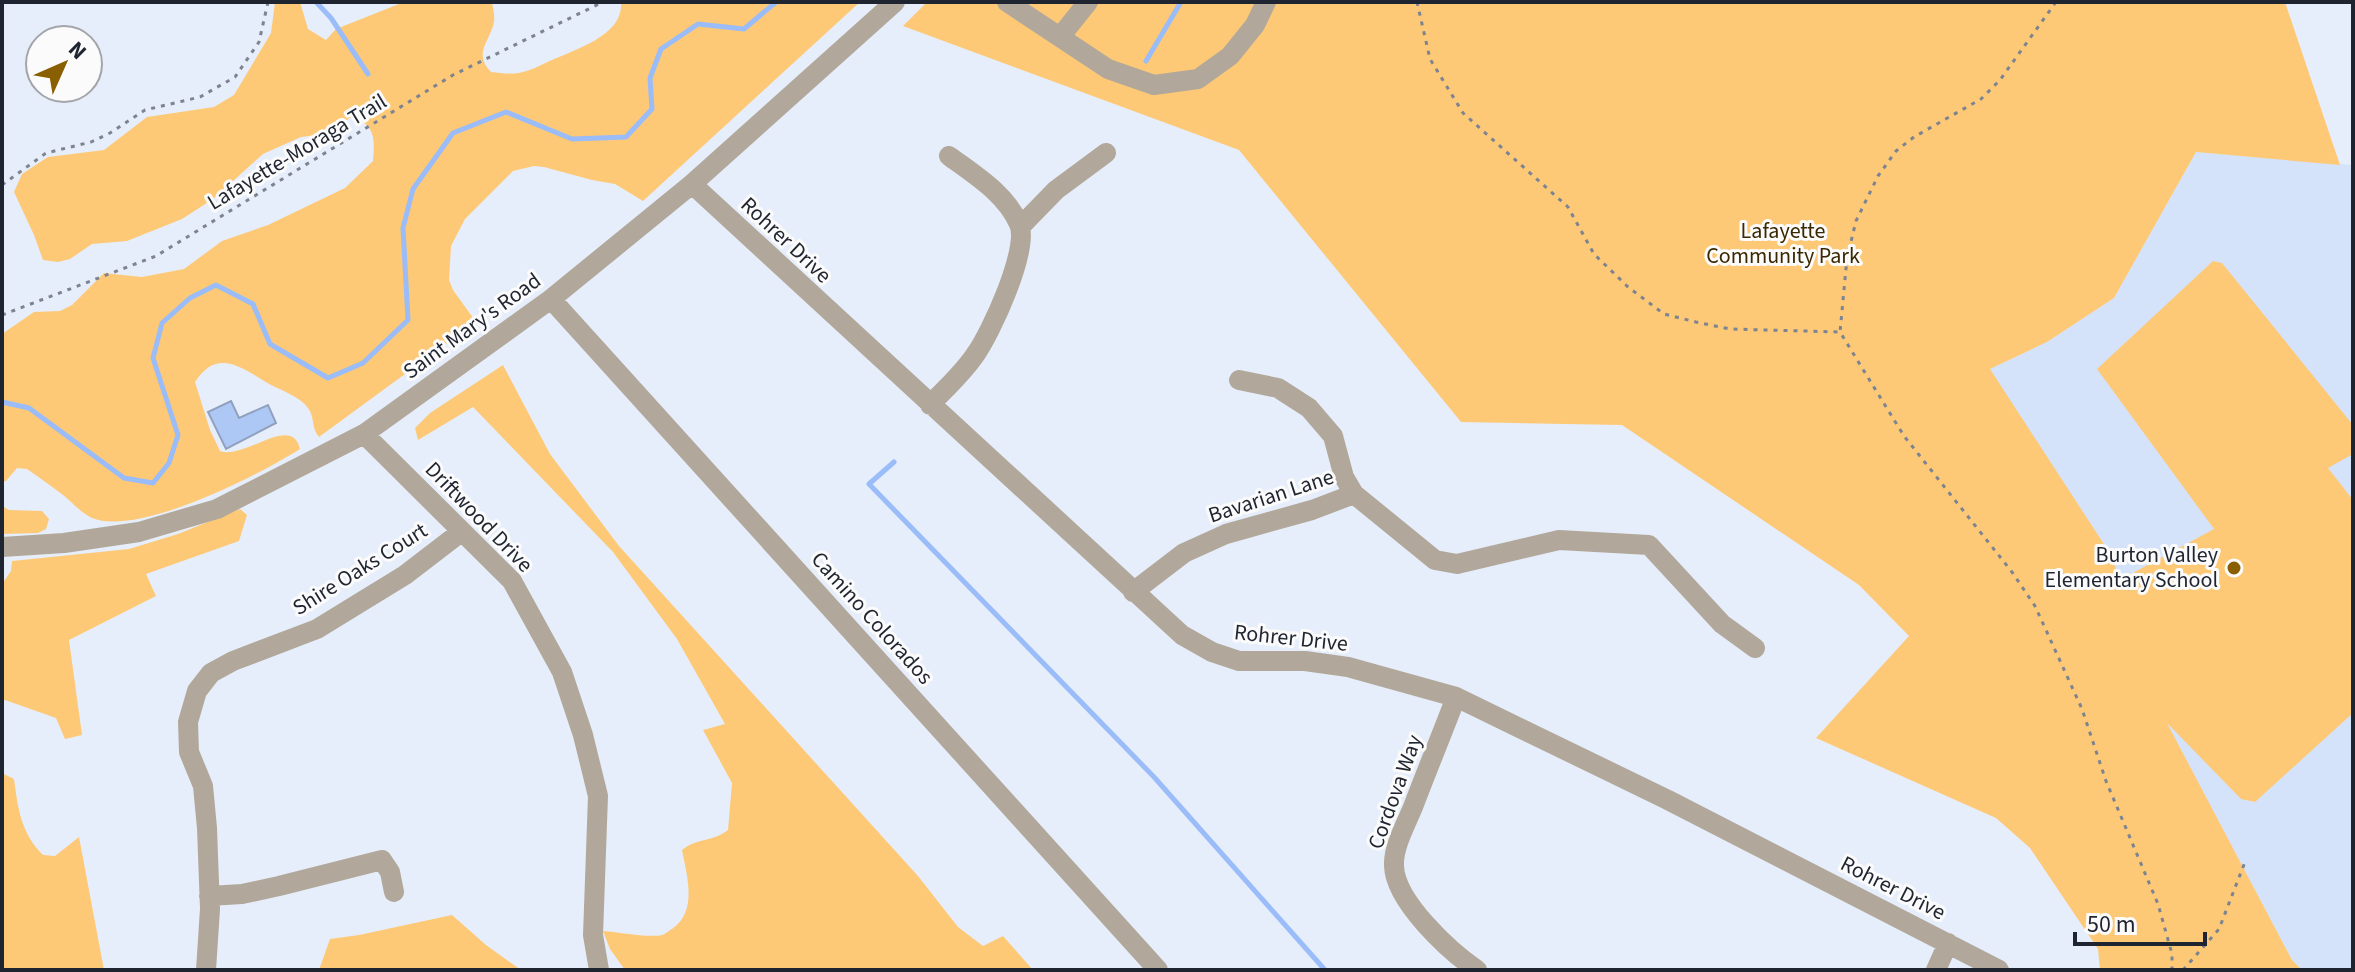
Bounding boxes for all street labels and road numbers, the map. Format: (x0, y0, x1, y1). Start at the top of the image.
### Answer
street label: Lafayette-Moraga Trail (201, 86, 393, 218)
street label: Rohrer Drive (733, 189, 839, 291)
street label: Saint Mary's Road (396, 265, 548, 387)
street label: Driftwood Drive (418, 454, 540, 580)
street label: Bavarian Lane (1204, 461, 1338, 531)
street label: Shire Oaks Court (286, 514, 434, 623)
street label: Camino Colorados (804, 544, 940, 692)
street label: Rohrer Drive (1233, 616, 1350, 660)
street label: Cordova Way (1360, 730, 1431, 854)
street label: Rohrer Drive (1835, 848, 1951, 928)

